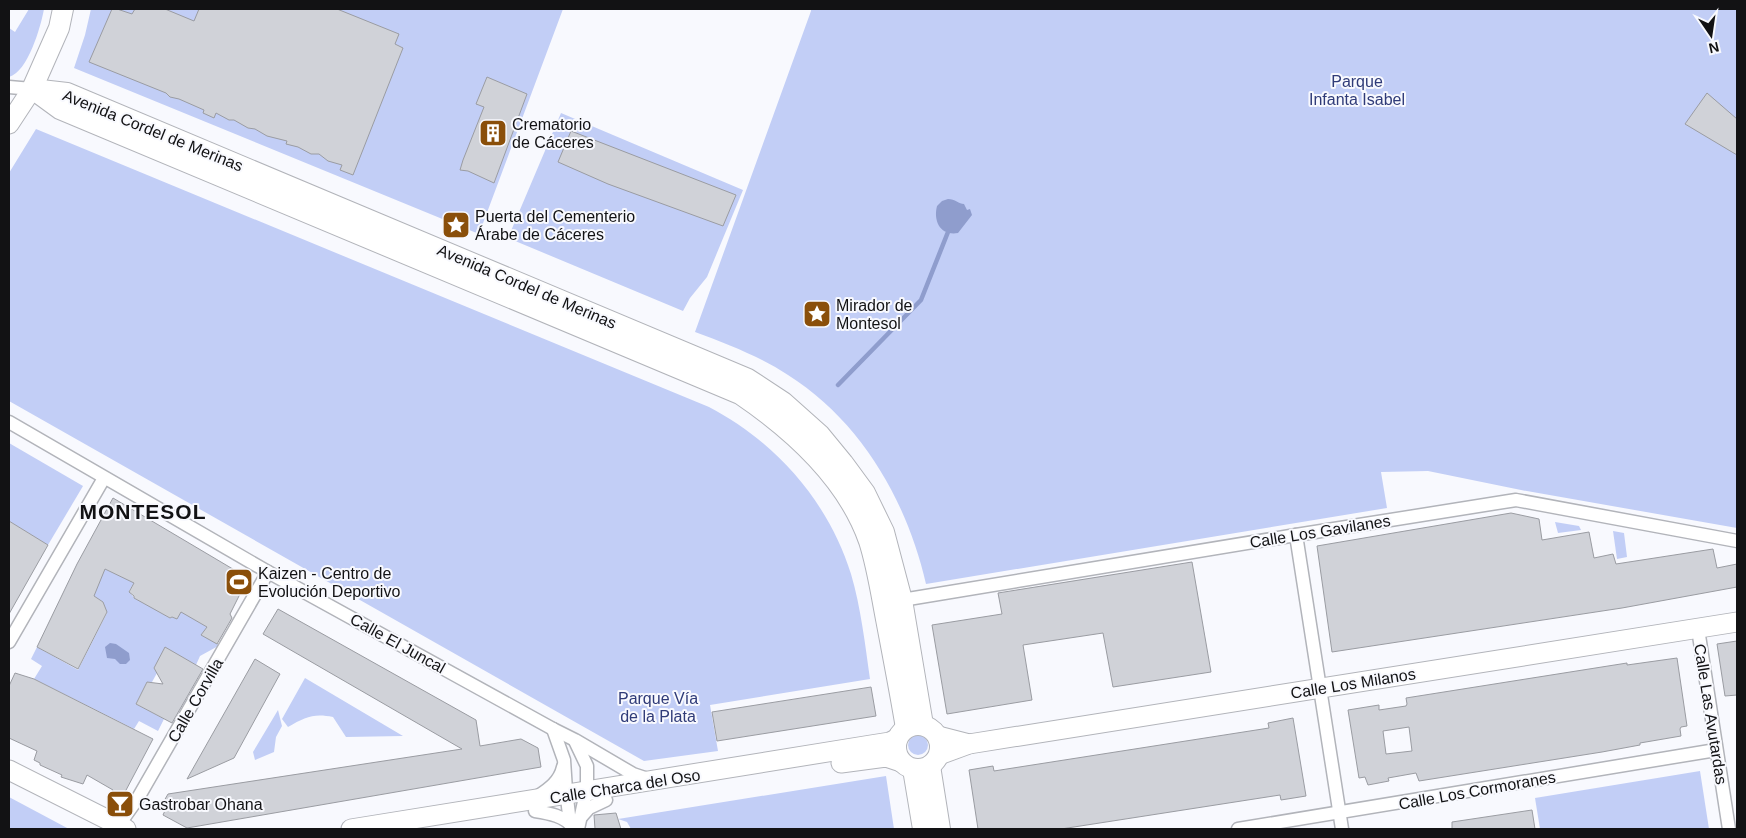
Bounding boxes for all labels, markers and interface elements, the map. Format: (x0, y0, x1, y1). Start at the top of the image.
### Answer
north arrow (1686, 10, 1736, 60)
text: N (1707, 39, 1721, 57)
park label: Parque Infanta Isabel (1309, 73, 1405, 108)
street label: Avenida Cordel de Merinas (60, 86, 245, 174)
place label: Crematorio de Cáceres (512, 116, 594, 151)
building icon: Crematorio de Cáceres (478, 118, 508, 148)
place label: Puerta del Cementerio Árabe de Cáceres (475, 208, 635, 243)
place icon: Puerta del Cementerio Árabe de Cáceres (441, 210, 471, 240)
street label: Avenida Cordel de Merinas (435, 241, 619, 332)
place label: Mirador de Montesol (836, 297, 913, 332)
place icon: Mirador de Montesol (802, 299, 832, 329)
district label: MONTESOL (80, 500, 207, 523)
street label: Calle Los Gavilanes (1248, 512, 1392, 551)
place label: Kaizen - Centro de Evolución Deportivo (258, 565, 400, 600)
sports icon: Kaizen - Centro de Evolución Deportivo (224, 567, 254, 597)
street label: Calle El Juncal (347, 610, 448, 677)
street label: Calle Las Avutardas (1691, 643, 1730, 786)
street label: Calle Corvilla (165, 655, 226, 745)
street label: Calle Los Milanos (1289, 665, 1417, 702)
park label: Parque Vía de la Plata (618, 690, 698, 725)
street label: Calle Charca del Oso (549, 766, 702, 807)
street label: Calle Los Cormoranes (1397, 768, 1557, 813)
bar icon: Gastrobar Ohana (105, 789, 135, 819)
place label: Gastrobar Ohana (139, 796, 263, 813)

